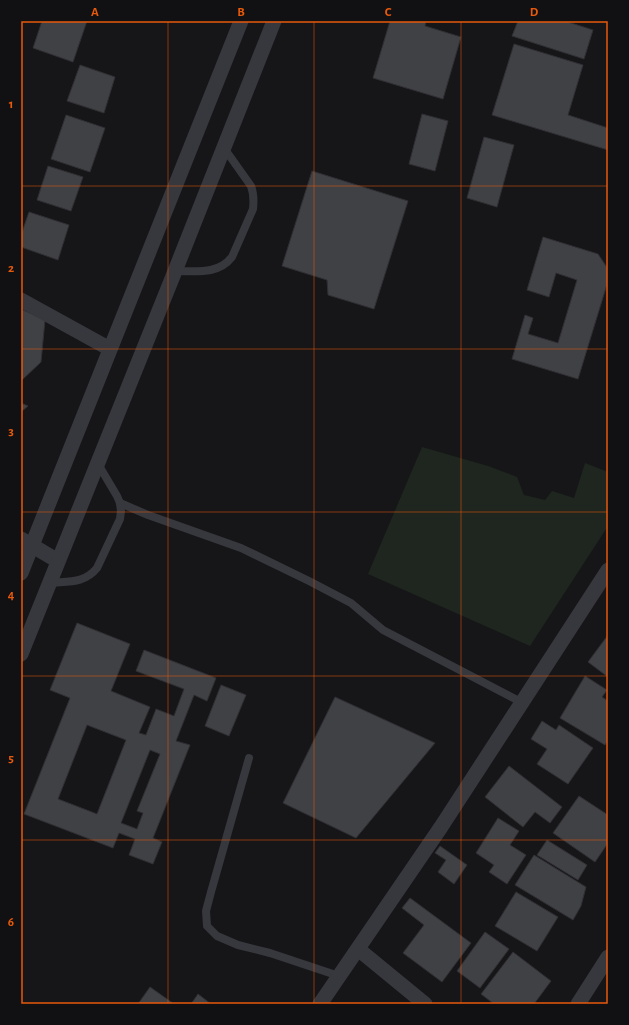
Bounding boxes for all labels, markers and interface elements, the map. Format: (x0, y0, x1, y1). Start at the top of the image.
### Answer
text: A (91, 6, 99, 19)
text: B (237, 6, 245, 19)
text: C (385, 6, 392, 19)
text: D (530, 6, 539, 19)
text: 1 (9, 98, 13, 111)
text: 2 (8, 262, 14, 275)
text: 3 (8, 425, 14, 438)
text: 4 (8, 589, 15, 602)
text: 5 (8, 752, 14, 765)
text: 6 (8, 916, 14, 929)

